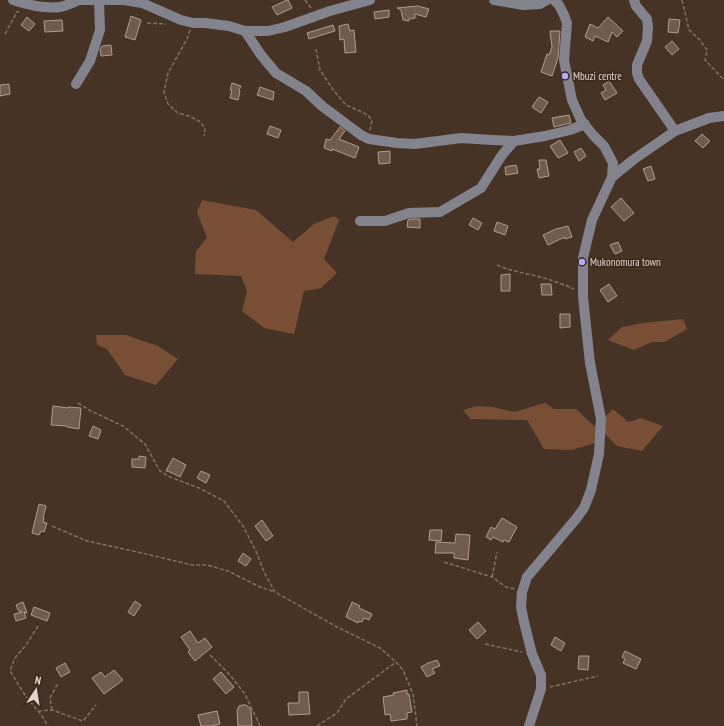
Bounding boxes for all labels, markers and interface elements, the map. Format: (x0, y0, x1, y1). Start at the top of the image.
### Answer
place label: Mbuzi centre (573, 69, 622, 83)
marker: Mbuzi centre (560, 71, 570, 81)
place label: Mukonomura town (590, 255, 661, 269)
marker: Mukonomura town (577, 257, 587, 267)
north arrow (16, 670, 56, 710)
text: N (34, 673, 42, 688)

